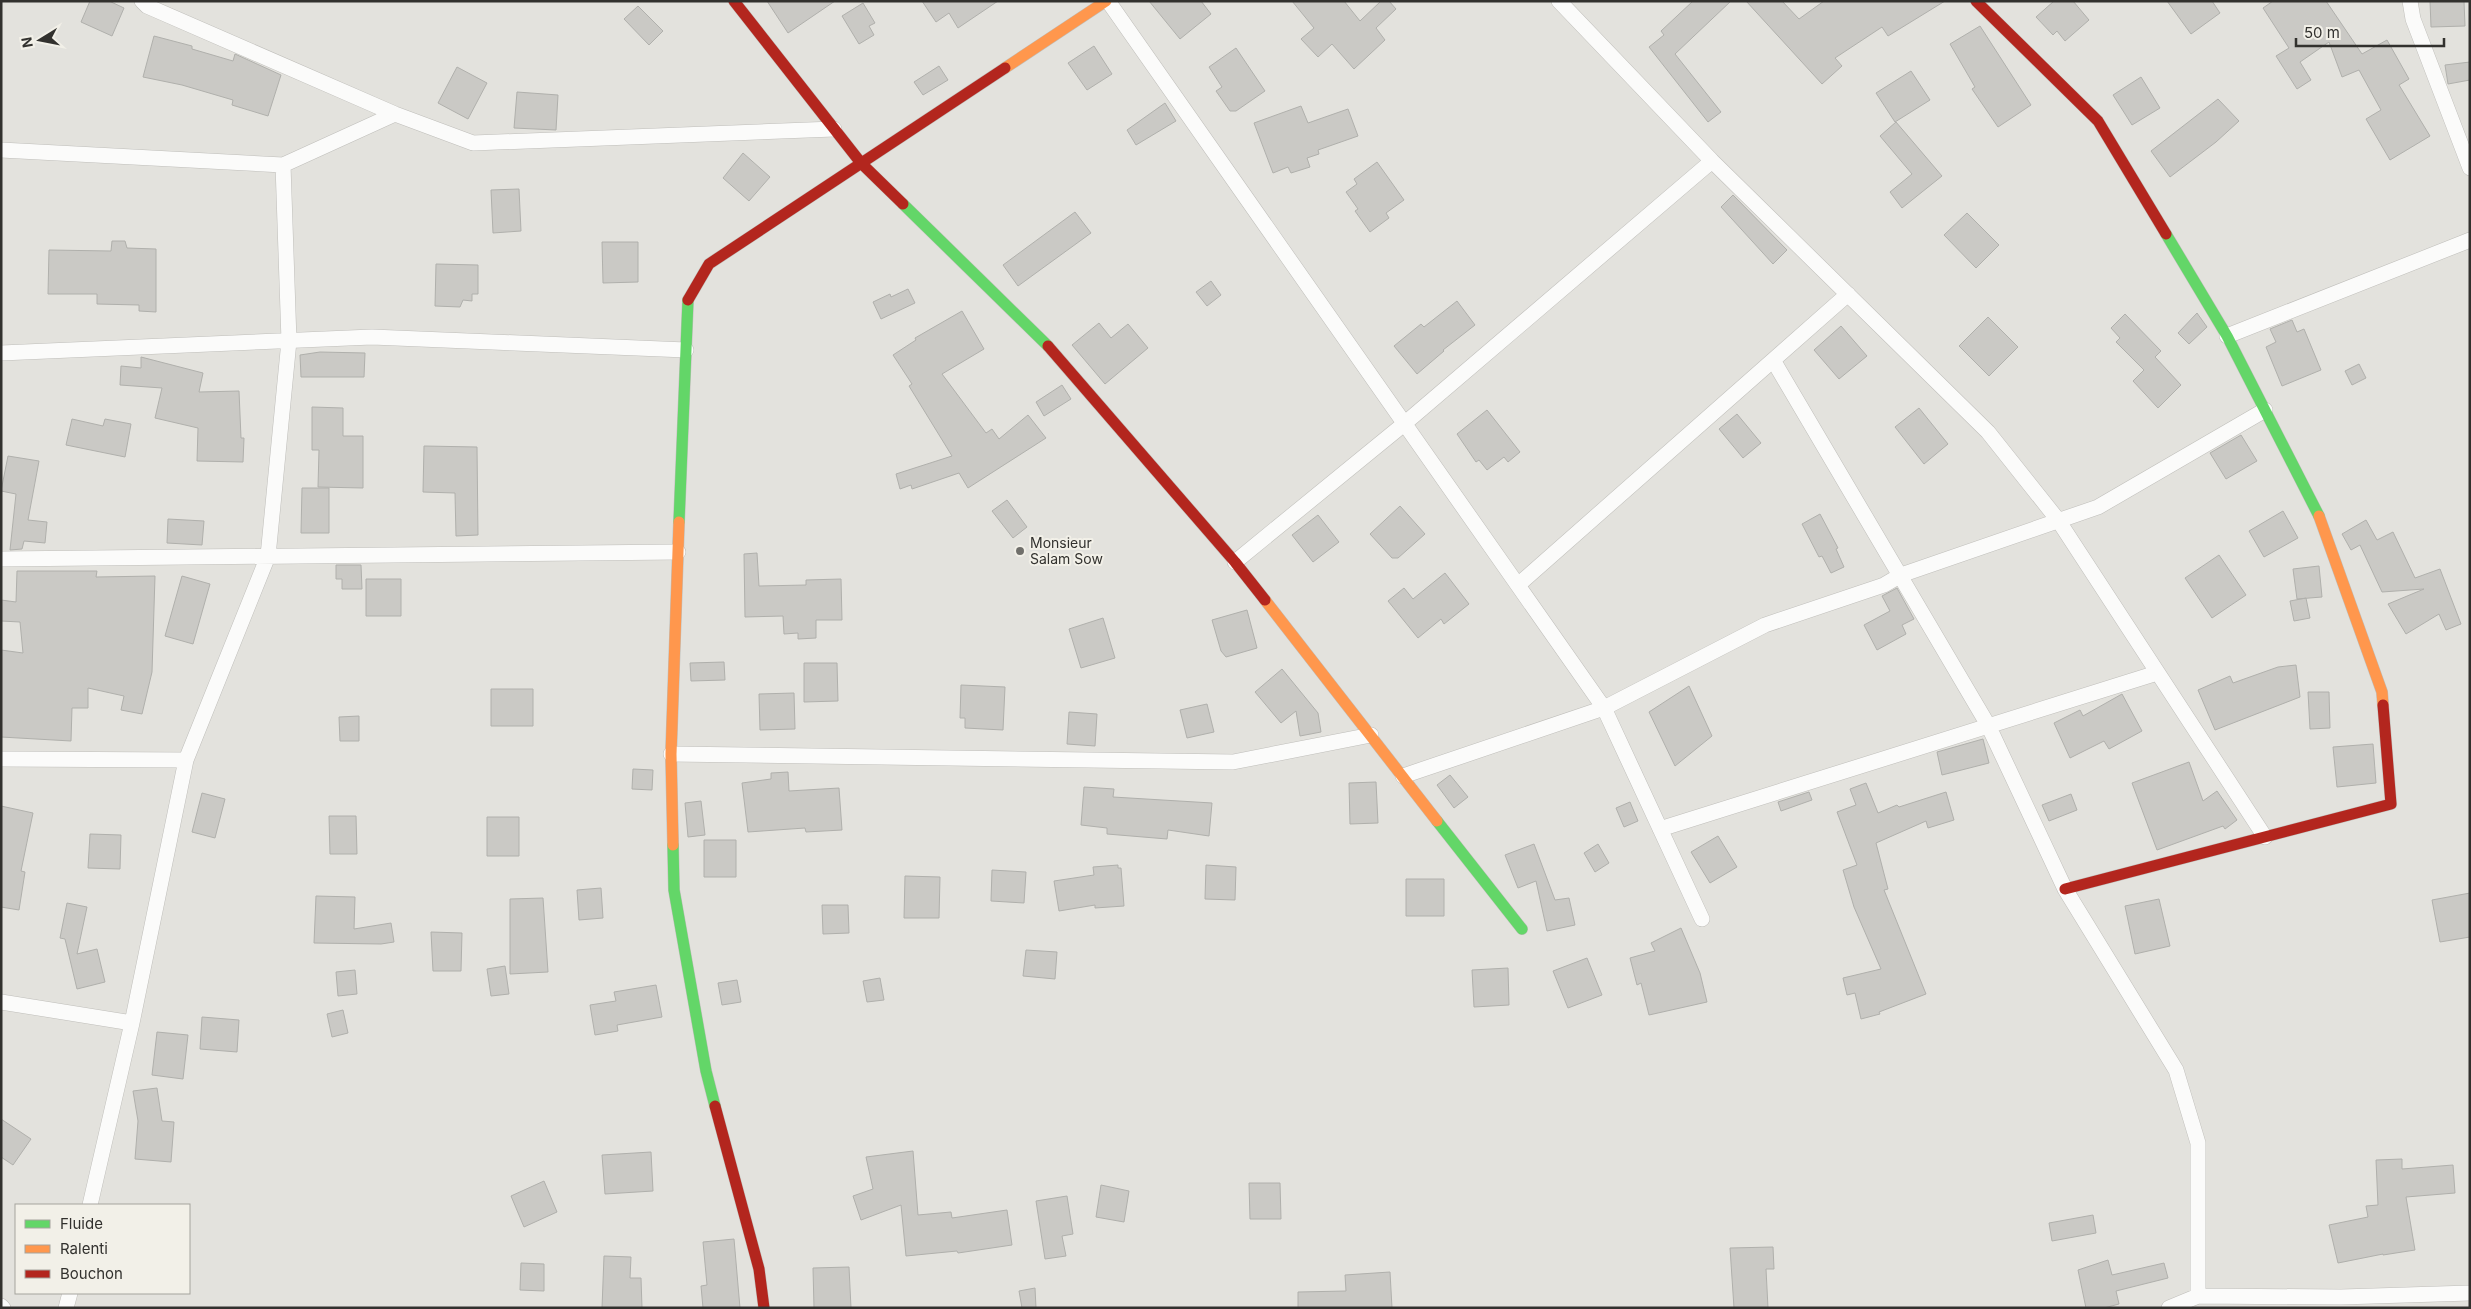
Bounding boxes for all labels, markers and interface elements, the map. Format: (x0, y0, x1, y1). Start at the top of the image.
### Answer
north arrow (15, 15, 65, 65)
scale bar (2296, 15, 2444, 47)
text: 50 m (2304, 23, 2340, 42)
text: N (17, 36, 36, 49)
place label: Monsieur Salam Sow (1030, 534, 1103, 567)
marker: Monsieur Salam Sow (1014, 545, 1026, 557)
legend (15, 1204, 190, 1294)
text: Fluide (60, 1214, 103, 1233)
text: Ralenti (60, 1239, 108, 1258)
text: Bouchon (60, 1264, 123, 1283)

